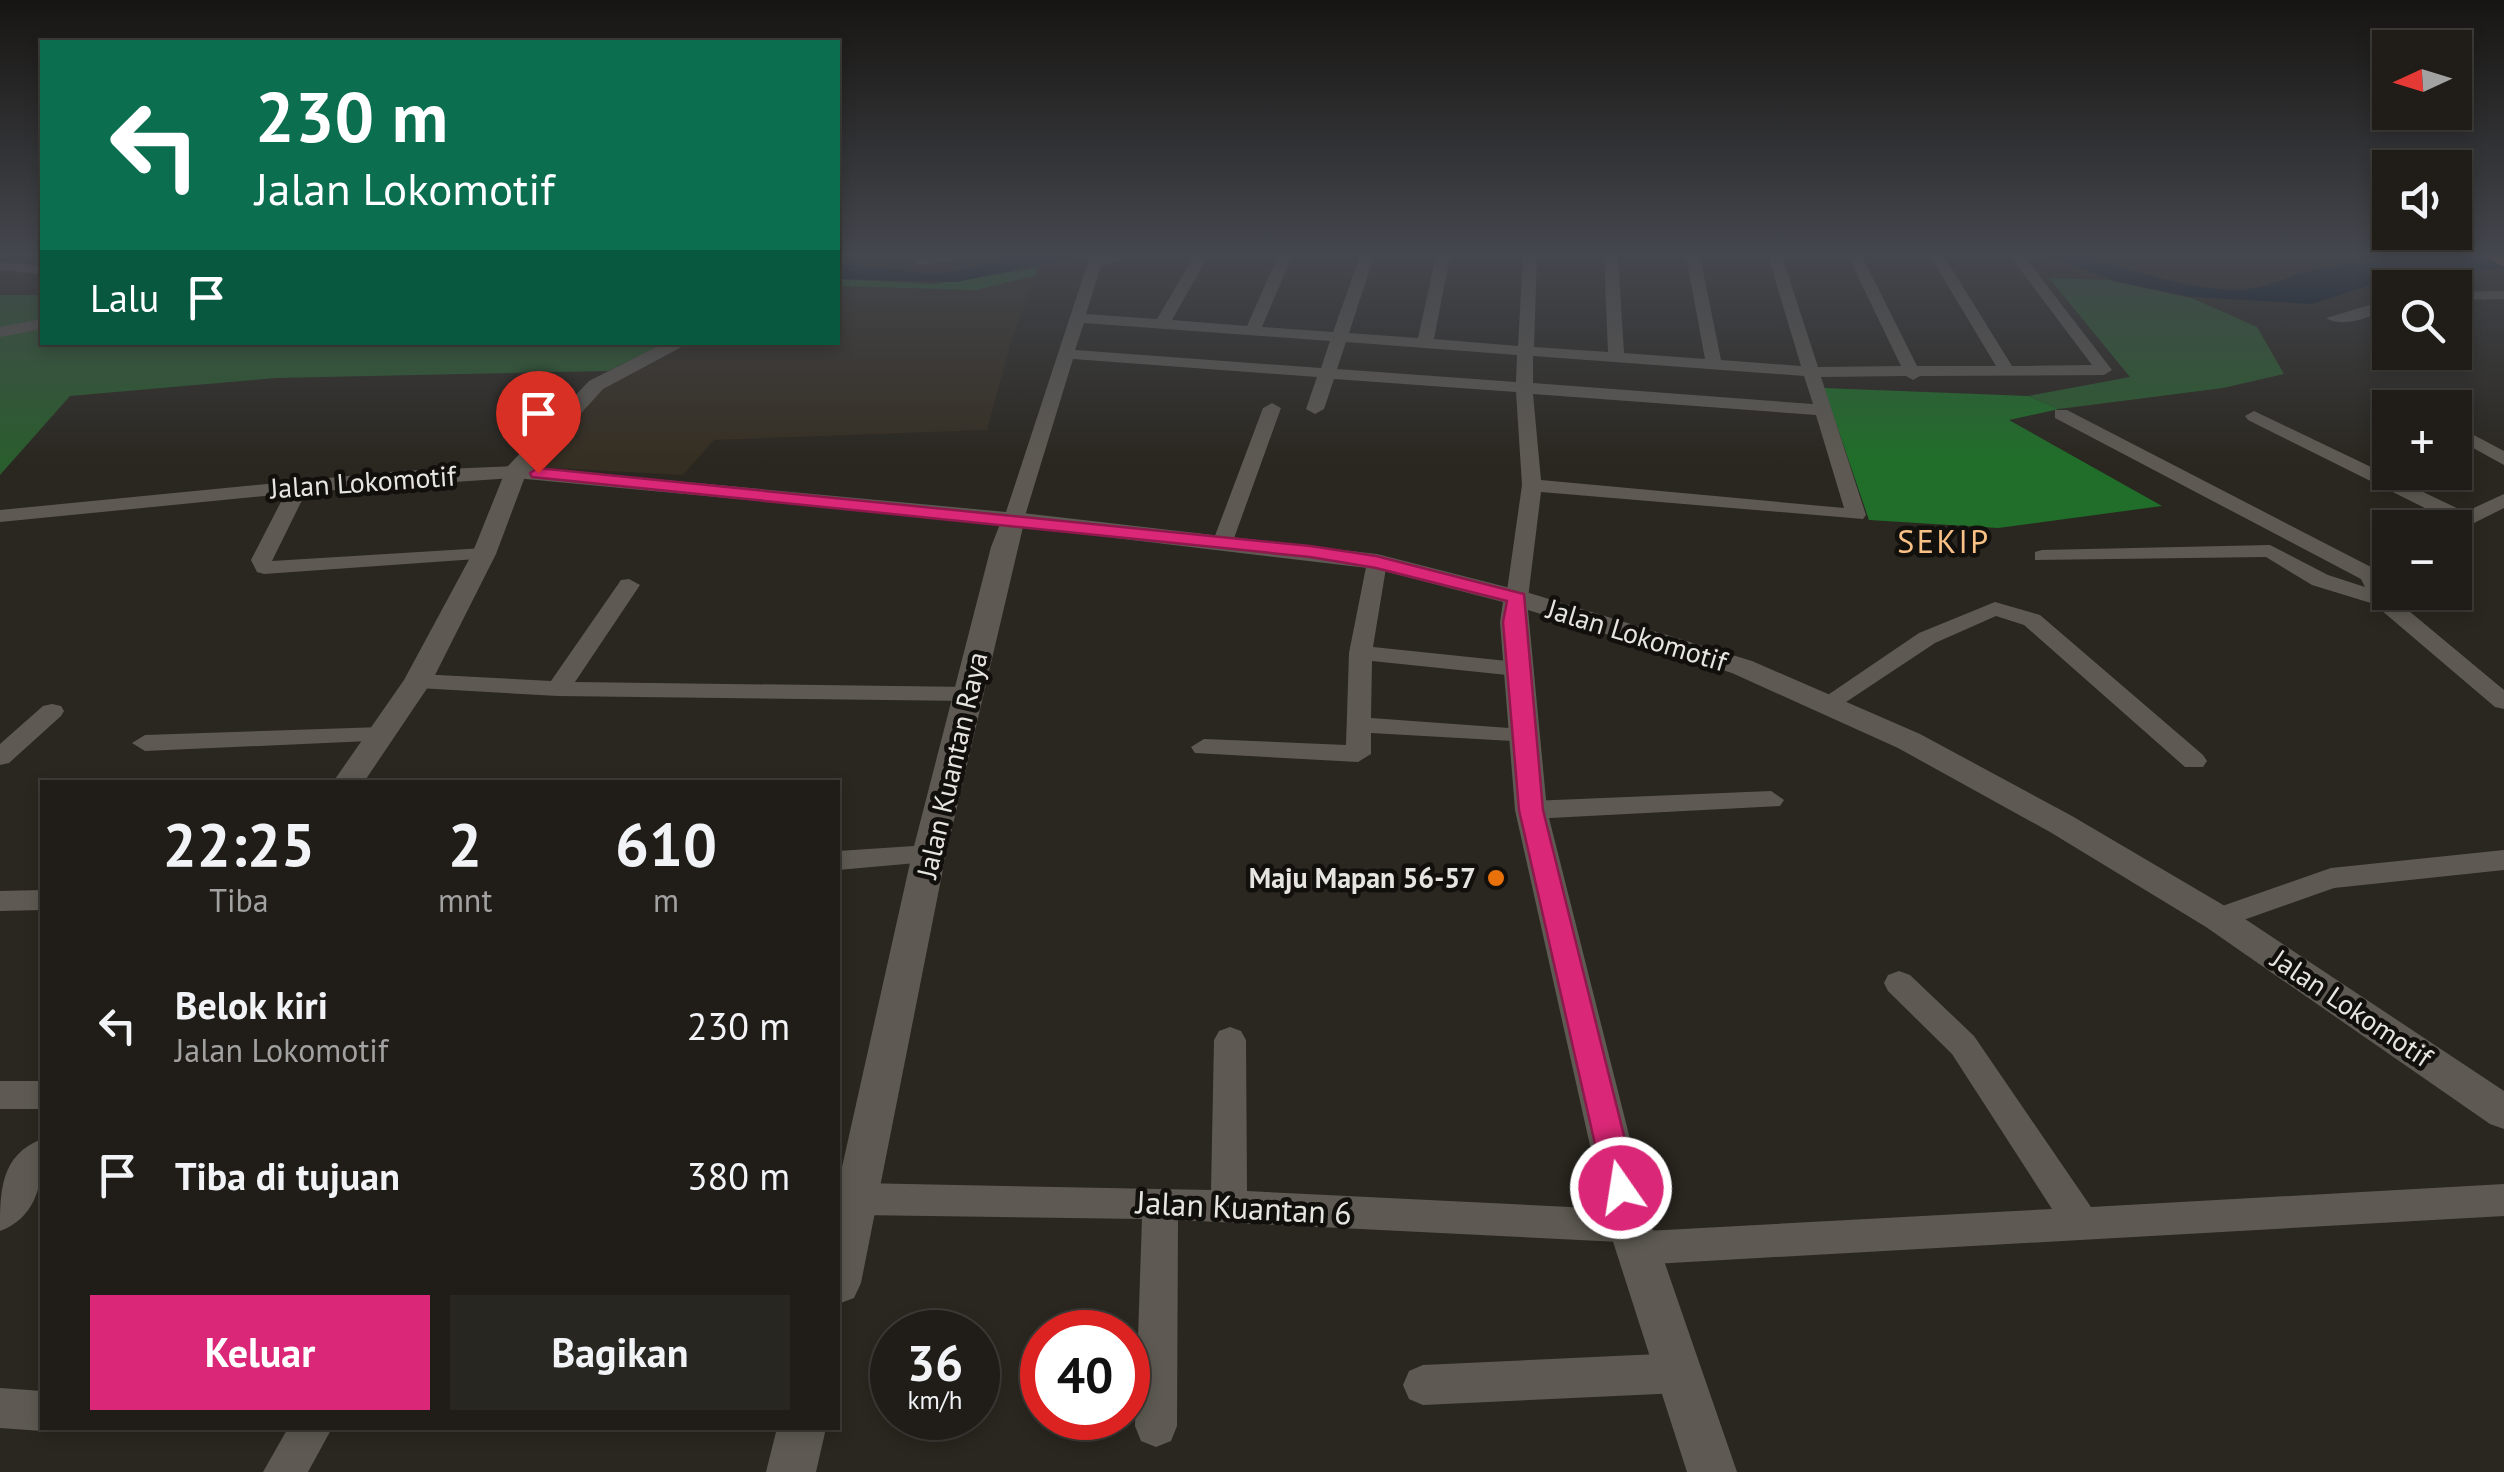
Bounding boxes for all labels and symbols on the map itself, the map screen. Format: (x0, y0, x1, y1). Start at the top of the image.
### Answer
north arrow (2372, 30, 2472, 130)
pin (496, 371, 581, 474)
street label: Jalan Lokomotif (268, 456, 458, 507)
district label: SEKIP (1897, 520, 1991, 562)
street label: Jalan Lokomotif (1542, 589, 1733, 680)
street label: Jalan Kuantan Raya (907, 648, 996, 883)
place label: Maju Mapan 56-57 (1249, 859, 1476, 896)
marker: Maju Mapan 56-57 (1485, 867, 1507, 889)
street label: Jalan Lokomotif (2264, 940, 2441, 1076)
position arrow (1569, 1136, 1673, 1240)
street label: Jalan Kuantan 6 (1133, 1180, 1353, 1234)
speed limit sign: 40 (1020, 1310, 1150, 1440)

